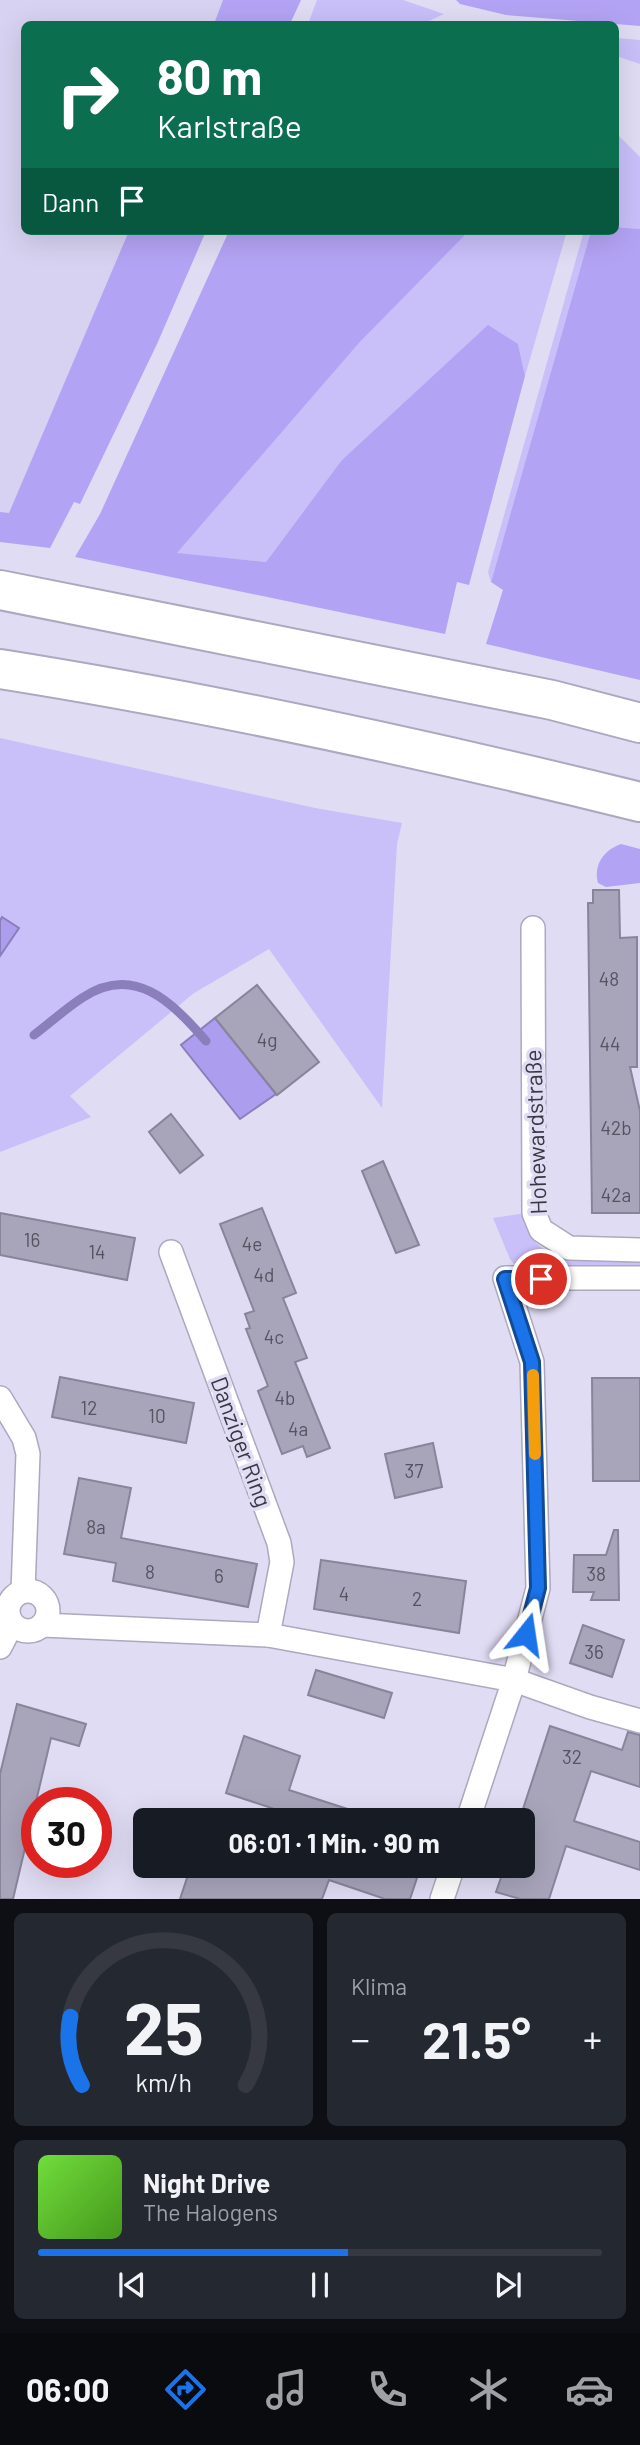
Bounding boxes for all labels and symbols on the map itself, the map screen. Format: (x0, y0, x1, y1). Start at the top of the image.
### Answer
house number: 48 (599, 967, 619, 990)
house number: 4g (257, 1028, 277, 1051)
house number: 44 (600, 1032, 620, 1055)
street label: Hohewardstraße (518, 1049, 552, 1215)
house number: 42b (600, 1116, 632, 1139)
house number: 42a (601, 1183, 631, 1206)
house number: 16 (24, 1228, 40, 1251)
house number: 4e (242, 1232, 262, 1255)
house number: 14 (88, 1240, 106, 1263)
pin (511, 1249, 571, 1309)
house number: 4d (254, 1263, 274, 1286)
house number: 4c (264, 1325, 284, 1348)
street label: Danziger Ring (205, 1373, 278, 1511)
house number: 4b (275, 1386, 295, 1409)
house number: 12 (81, 1396, 97, 1419)
house number: 10 (148, 1404, 166, 1427)
house number: 4a (288, 1417, 308, 1440)
house number: 37 (405, 1459, 423, 1482)
house number: 8a (86, 1515, 106, 1538)
house number: 8 (145, 1560, 155, 1583)
house number: 38 (586, 1562, 606, 1585)
house number: 6 (214, 1564, 224, 1587)
house number: 4 (339, 1582, 349, 1605)
house number: 2 (412, 1587, 422, 1610)
position arrow (489, 1597, 563, 1671)
house number: 36 (584, 1640, 604, 1663)
house number: 32 (562, 1745, 582, 1768)
speed limit sign: 30 (21, 1787, 112, 1878)

